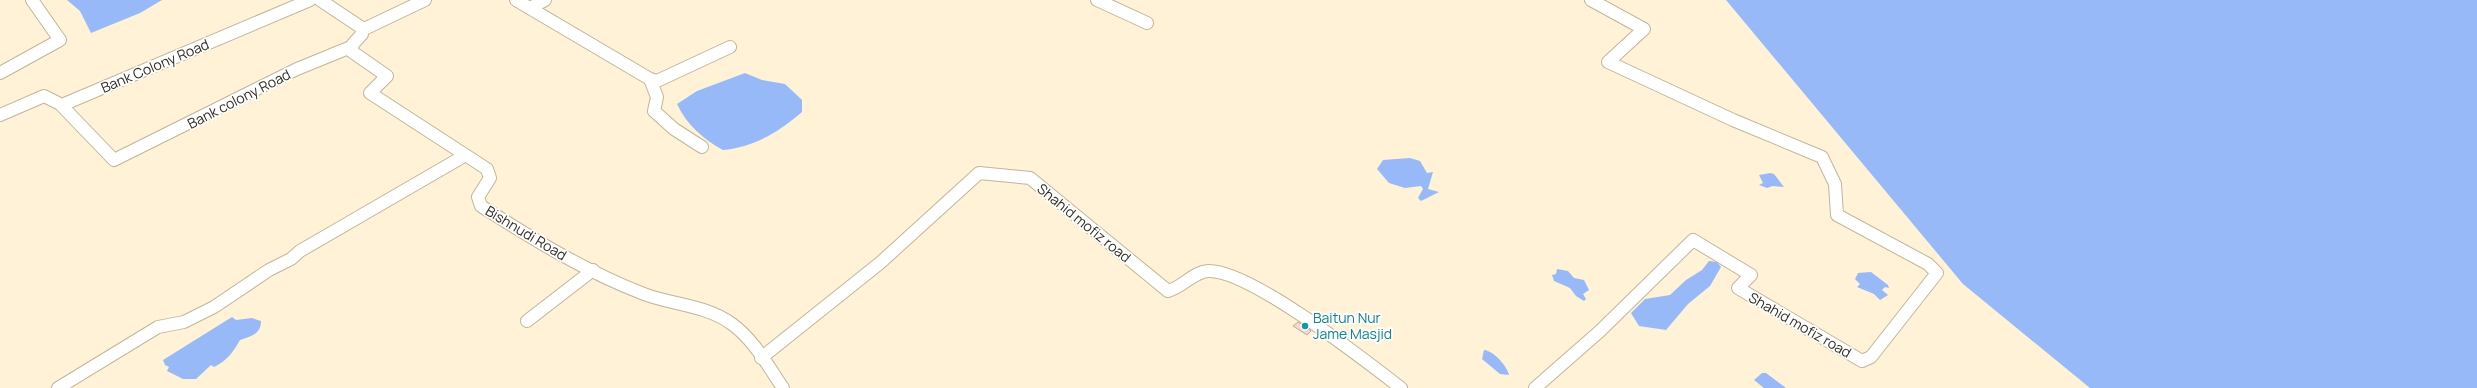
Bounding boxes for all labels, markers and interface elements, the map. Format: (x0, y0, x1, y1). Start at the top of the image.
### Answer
street label: Bank Colony Road (98, 34, 212, 97)
street label: Bank colony Road (184, 64, 294, 133)
street label: Shahid mofiz road (1033, 179, 1135, 266)
street label: Bishnudi Road (482, 201, 570, 264)
street label: Shahid mofiz road (1746, 287, 1855, 362)
place label: Baitun Nur Jame Masjid (1313, 308, 1392, 343)
marker: Baitun Nur Jame Masjid (1300, 321, 1310, 331)

